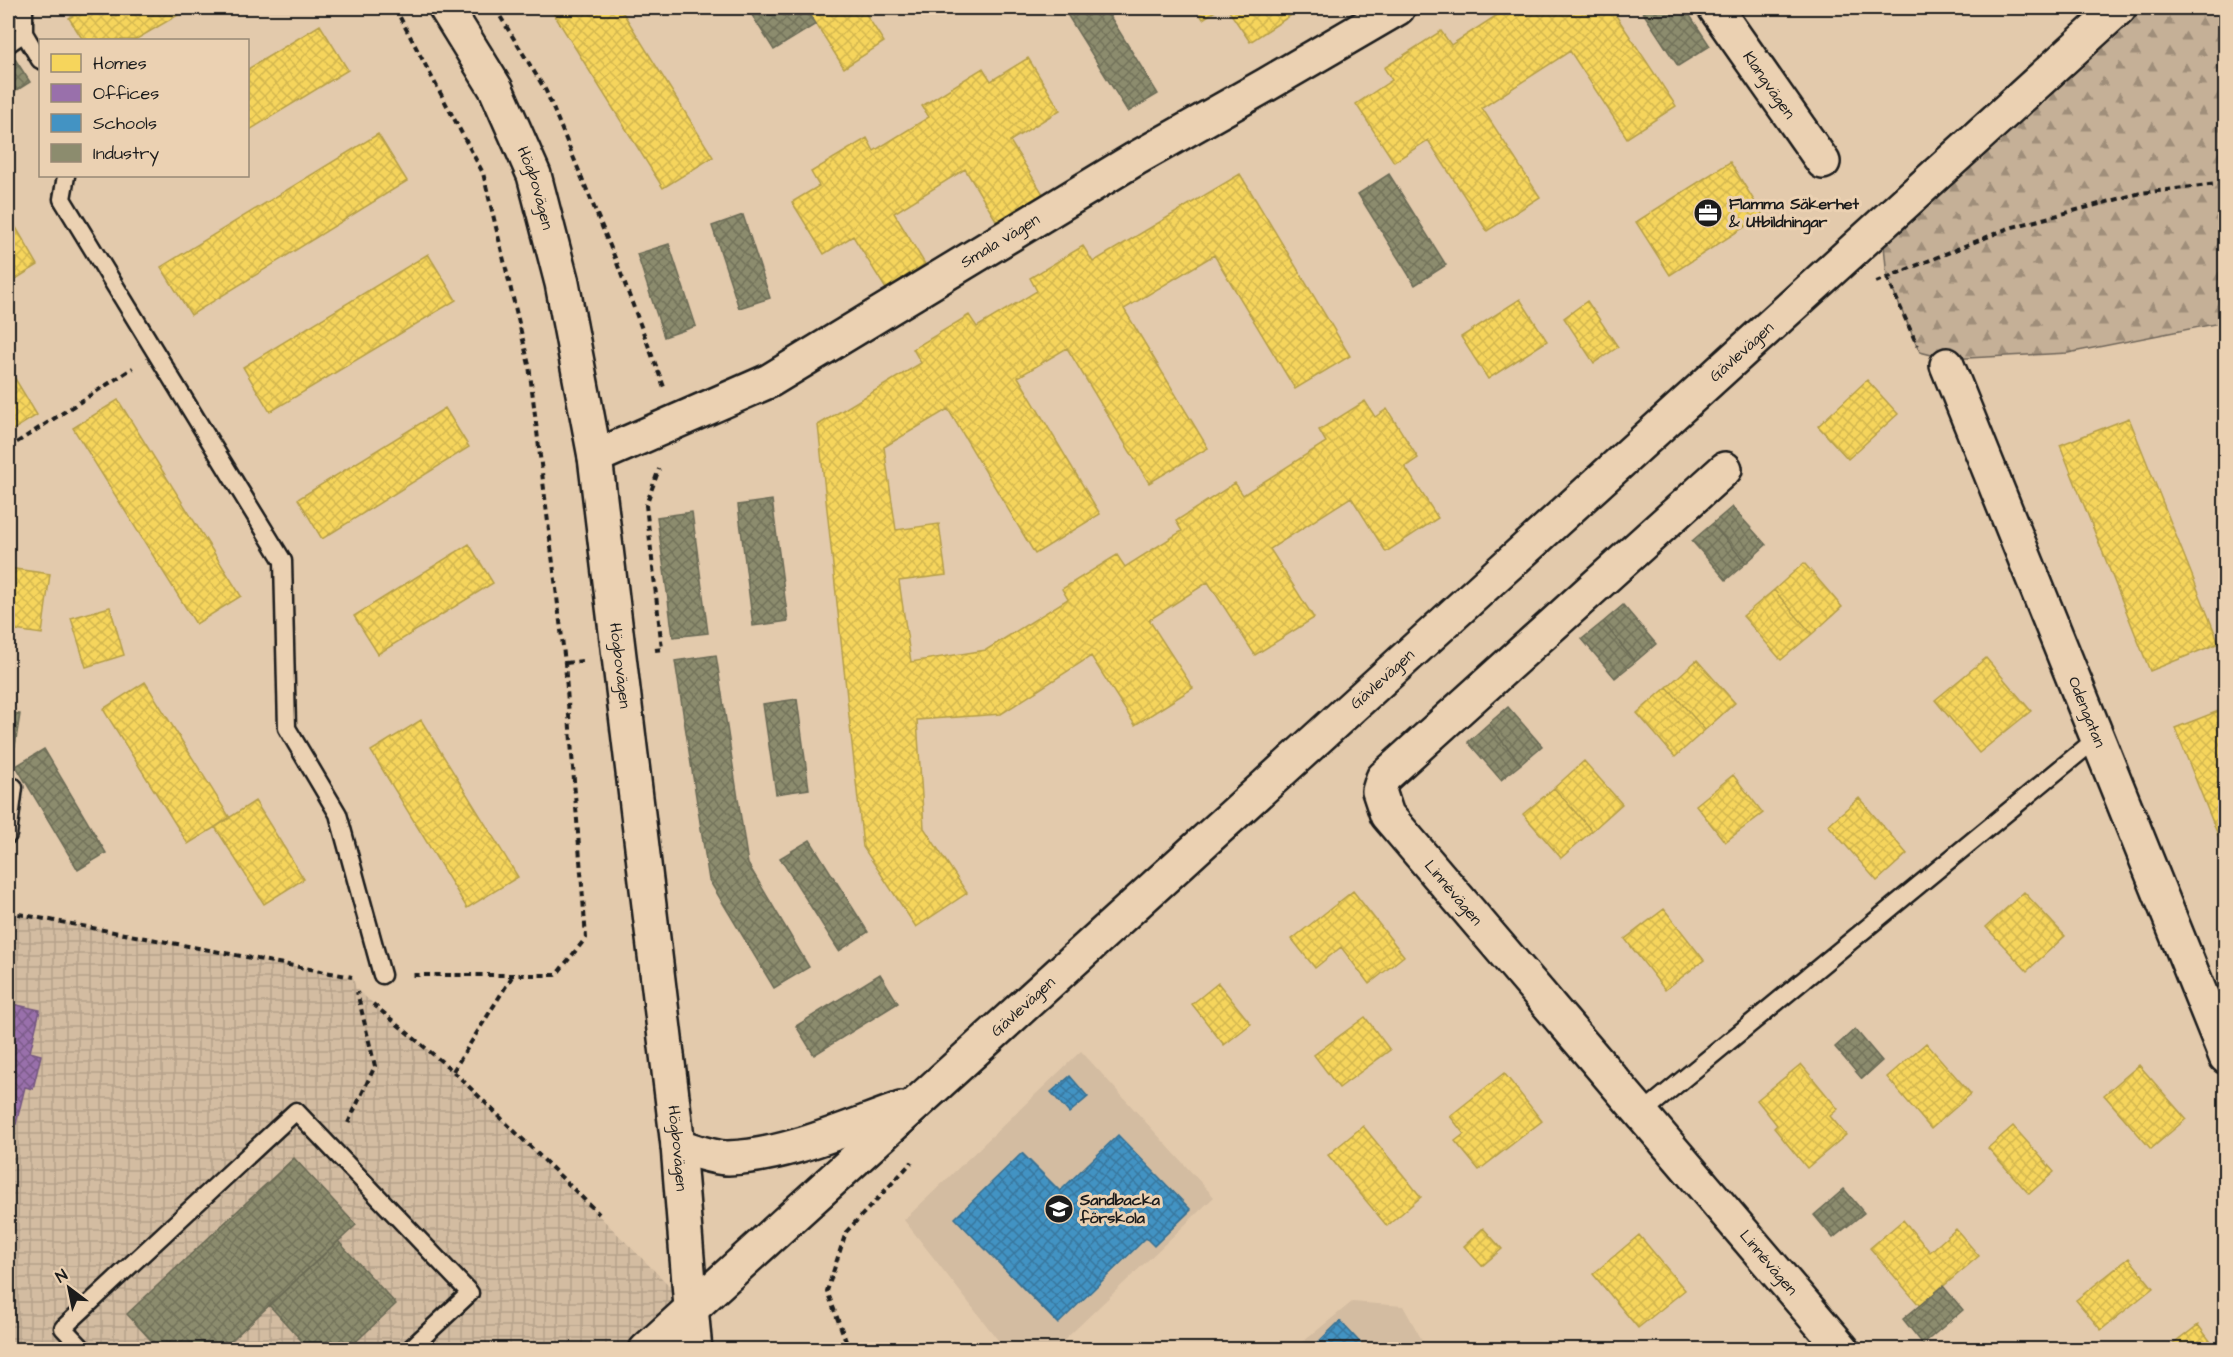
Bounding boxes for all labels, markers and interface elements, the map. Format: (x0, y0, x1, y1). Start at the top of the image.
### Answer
legend (39, 39, 249, 177)
street label: Klangvägen (1738, 47, 1800, 123)
text: Homes (93, 51, 147, 76)
text: Offices (93, 81, 159, 106)
text: Schools (93, 111, 157, 136)
text: Industry (93, 141, 159, 167)
street label: Högbovägen (512, 143, 559, 232)
place label: Flamma Säkerhet & Utbildningar (1728, 193, 1860, 235)
office icon: Flamma Säkerhet & Utbildningar (1692, 197, 1724, 229)
street label: Smala vägen (956, 208, 1044, 273)
street label: Gävlevägen (1705, 317, 1779, 387)
street label: Högbovägen (604, 621, 636, 710)
street label: Gävlevägen (1345, 644, 1419, 714)
street label: Odengatan (2063, 673, 2111, 751)
street label: Linnévägen (1419, 855, 1487, 930)
street label: Gävlevägen (986, 971, 1060, 1042)
street label: Högbovägen (662, 1104, 693, 1192)
place label: Sandbacka förskola (1079, 1189, 1161, 1229)
school or university icon: Sandbacka förskola (1043, 1193, 1075, 1225)
street label: Linnévägen (1734, 1225, 1803, 1300)
north arrow (39, 1258, 99, 1318)
text: N (51, 1264, 72, 1288)

